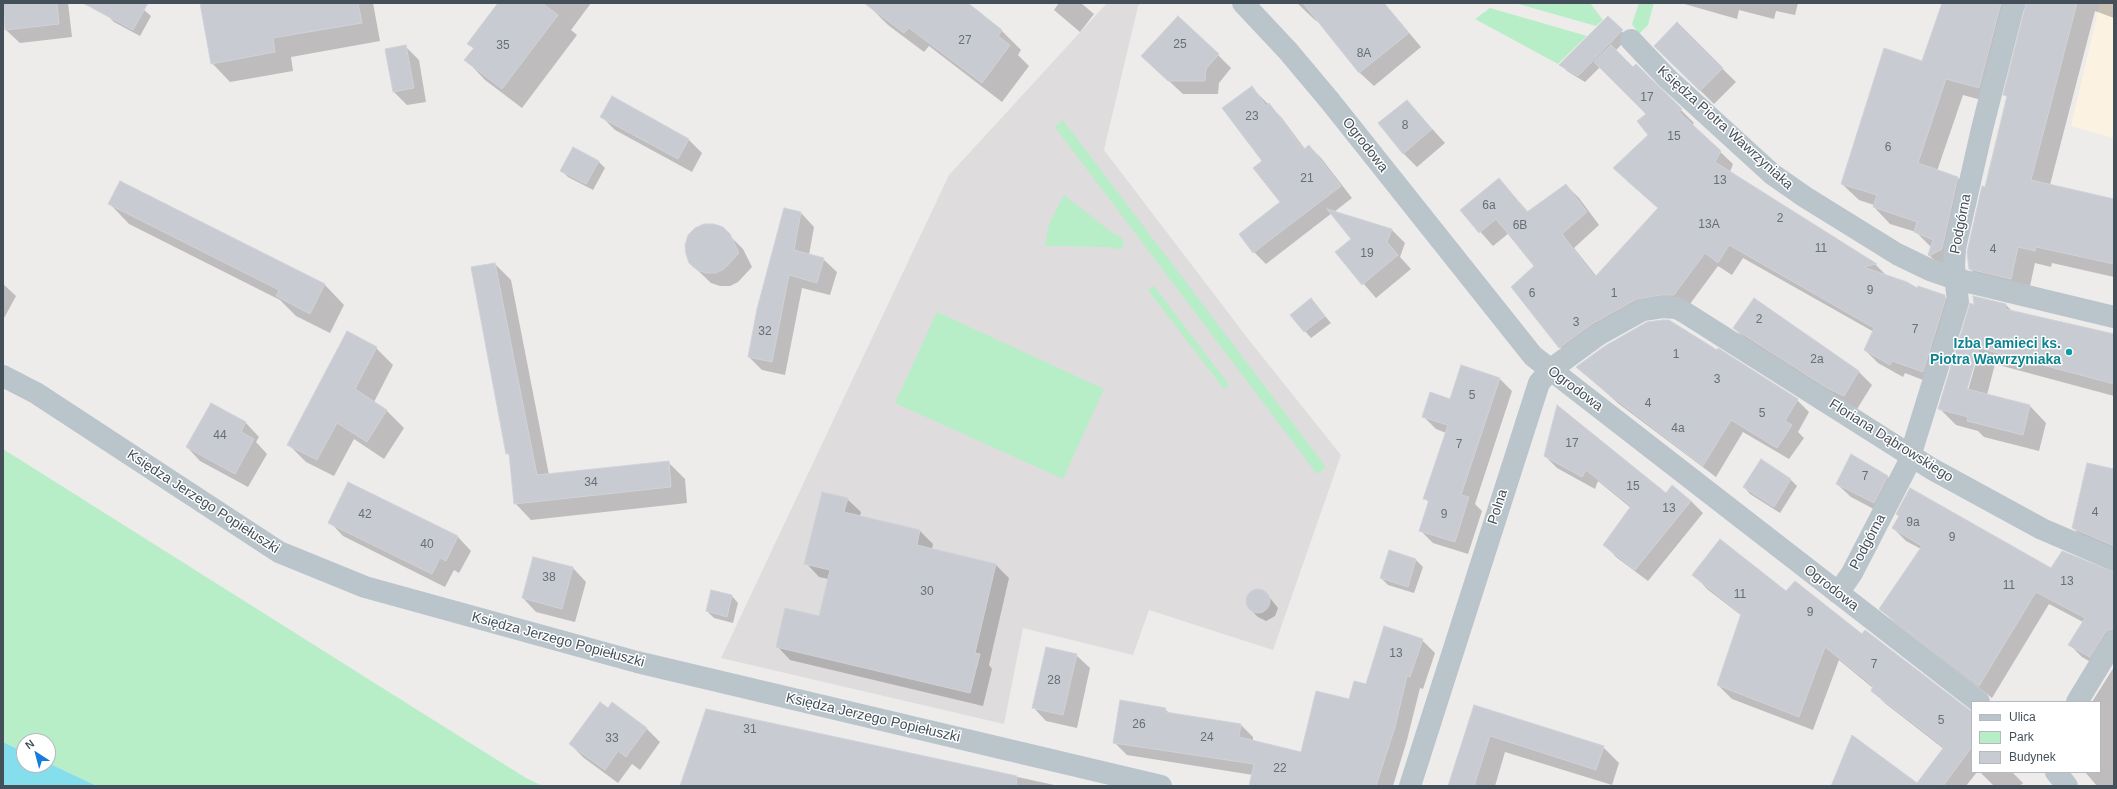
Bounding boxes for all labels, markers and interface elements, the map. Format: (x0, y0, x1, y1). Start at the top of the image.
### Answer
house number: 27 (958, 34, 972, 48)
house number: 25 (1173, 38, 1187, 52)
house number: 35 (496, 39, 510, 53)
house number: 8A (1357, 47, 1371, 61)
street label: Księdza Piotra Wawrzyniaka (1654, 63, 1796, 193)
house number: 17 (1640, 91, 1654, 105)
house number: 23 (1245, 110, 1259, 124)
street label: Ogrodowa (1338, 114, 1392, 176)
house number: 8 (1402, 119, 1408, 133)
house number: 15 (1667, 130, 1681, 144)
house number: 6 (1885, 141, 1891, 155)
house number: 21 (1300, 172, 1314, 186)
house number: 13 (1713, 174, 1727, 188)
street label: Podgórna (1947, 193, 1975, 255)
house number: 6a (1482, 199, 1496, 213)
house number: 2 (1777, 212, 1783, 226)
house number: 13A (1698, 218, 1720, 232)
house number: 6B (1513, 219, 1527, 233)
house number: 11 (1815, 242, 1827, 256)
house number: 4 (1990, 243, 1996, 257)
house number: 19 (1360, 247, 1374, 261)
house number: 9 (1867, 284, 1873, 298)
house number: 6 (1529, 287, 1535, 301)
house number: 1 (1611, 287, 1617, 301)
house number: 2 (1756, 313, 1762, 327)
house number: 3 (1573, 316, 1579, 330)
house number: 7 (1912, 323, 1918, 337)
house number: 32 (758, 325, 772, 339)
place label: Izba Pamieci ks. Piotra Wawrzyniaka (1930, 336, 2061, 368)
marker: Izba Pamieci ks. Piotra Wawrzyniaka (2064, 347, 2074, 357)
house number: 1 (1673, 348, 1679, 362)
house number: 2a (1810, 353, 1824, 367)
street label: Ogrodowa (1544, 363, 1606, 415)
house number: 3 (1714, 373, 1720, 387)
house number: 5 (1469, 389, 1475, 403)
street label: Floriana Dąbrowskiego (1826, 396, 1956, 486)
house number: 4 (1645, 397, 1651, 411)
house number: 5 (1759, 407, 1765, 421)
house number: 4a (1671, 422, 1685, 436)
house number: 44 (213, 429, 227, 443)
house number: 17 (1565, 437, 1579, 451)
house number: 7 (1456, 438, 1462, 452)
street label: Księdza Jerzego Popiełuszki (124, 446, 282, 558)
house number: 7 (1862, 470, 1868, 484)
house number: 34 (584, 476, 598, 490)
house number: 15 (1626, 480, 1640, 494)
street label: Polna (1484, 487, 1512, 527)
house number: 13 (1662, 502, 1676, 516)
house number: 4 (2092, 506, 2098, 520)
house number: 42 (358, 508, 372, 522)
house number: 9 (1441, 508, 1447, 522)
street label: Podgórna (1846, 511, 1890, 573)
house number: 9a (1906, 516, 1920, 530)
house number: 9 (1949, 531, 1955, 545)
house number: 40 (420, 538, 434, 552)
street label: Ogrodowa (1800, 561, 1862, 615)
house number: 38 (542, 571, 556, 585)
house number: 13 (2060, 575, 2074, 589)
house number: 11 (2003, 579, 2015, 593)
house number: 30 (920, 585, 934, 599)
house number: 11 (1734, 588, 1746, 602)
house number: 9 (1807, 606, 1813, 620)
street label: Księdza Jerzego Popiełuszki (470, 609, 646, 671)
house number: 13 (1389, 647, 1403, 661)
house number: 7 (1871, 658, 1877, 672)
house number: 28 (1047, 674, 1061, 688)
street label: Księdza Jerzego Popiełuszki (784, 690, 962, 746)
legend (1971, 701, 2101, 773)
text: Ulica (2009, 710, 2036, 724)
house number: 5 (1938, 714, 1944, 728)
house number: 26 (1132, 718, 1146, 732)
house number: 31 (743, 723, 757, 737)
text: Park (2009, 730, 2034, 744)
house number: 24 (1200, 731, 1214, 745)
house number: 33 (605, 732, 619, 746)
north arrow (16, 733, 56, 773)
text: N (23, 737, 36, 751)
text: Budynek (2009, 750, 2056, 764)
house number: 22 (1273, 762, 1287, 776)

